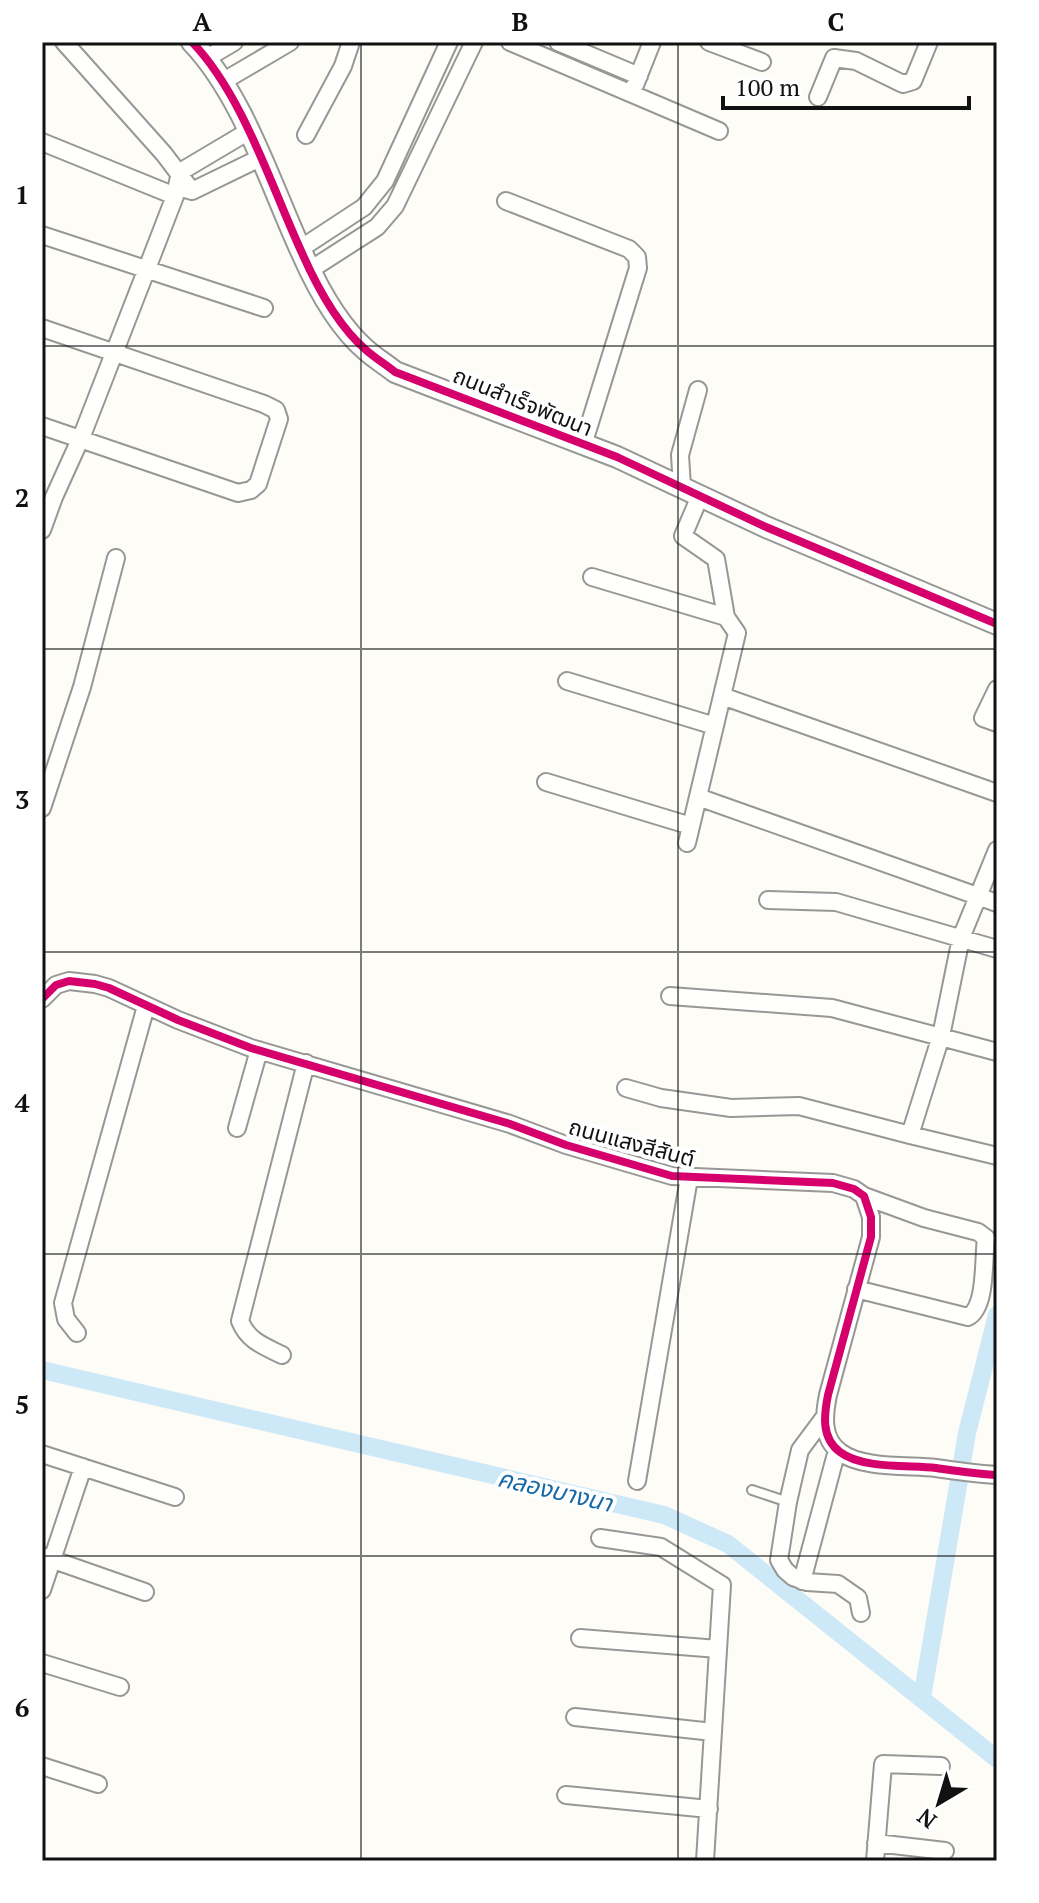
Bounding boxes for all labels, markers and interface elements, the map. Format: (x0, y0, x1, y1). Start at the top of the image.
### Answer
text: A (193, 4, 212, 38)
text: B (512, 4, 528, 38)
text: C (828, 4, 844, 38)
scale bar (723, 60, 969, 110)
text: 100 m (735, 71, 800, 103)
text: 1 (15, 177, 29, 211)
street label: ถนนสำเร็จพัฒนา (449, 360, 597, 442)
text: 2 (15, 480, 29, 514)
text: 3 (15, 782, 29, 816)
text: 4 (15, 1085, 30, 1119)
street label: ถนนแสงสีสันต์ (566, 1111, 698, 1173)
text: 5 (15, 1387, 29, 1421)
water label: คลองบางนา (495, 1461, 617, 1519)
text: 6 (15, 1690, 29, 1724)
north arrow (899, 1763, 979, 1843)
text: N (911, 1802, 942, 1836)

